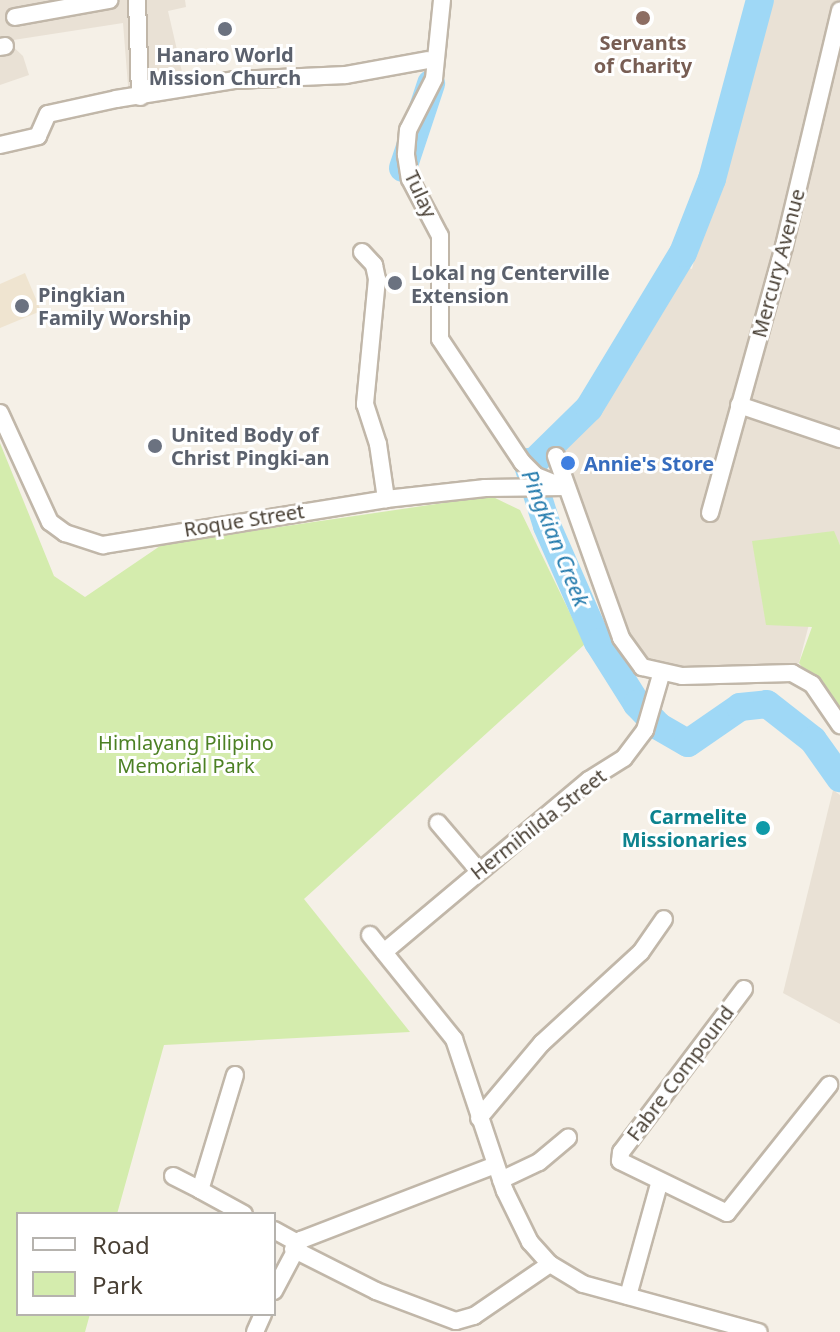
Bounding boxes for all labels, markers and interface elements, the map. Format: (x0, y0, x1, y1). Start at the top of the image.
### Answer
marker: Servants of Charity (634, 9, 652, 27)
marker: Hanaro World Mission Church (216, 20, 234, 38)
place label: Servants of Charity (594, 30, 692, 77)
place label: Hanaro World Mission Church (149, 42, 301, 89)
street label: Tulay (400, 167, 442, 221)
street label: Mercury Avenue (747, 186, 809, 340)
place label: Lokal ng Centerville Extension (411, 260, 610, 307)
marker: Lokal ng Centerville Extension (386, 274, 404, 292)
place label: Pingkian Family Worship (38, 282, 191, 329)
marker: Pingkian Family Worship (13, 297, 31, 315)
place label: United Body of Christ Pingki-an (171, 422, 329, 469)
marker: United Body of Christ Pingki-an (146, 437, 164, 455)
place label: Annie's Store (584, 451, 714, 475)
marker: Annie's Store (559, 454, 577, 472)
water label: Pingkian Creek (517, 466, 595, 610)
street label: Roque Street (182, 499, 306, 541)
park label: Himlayang Pilipino Memorial Park (98, 731, 274, 778)
street label: Hermihilda Street (465, 764, 611, 884)
place label: Carmelite Missionaries (622, 804, 747, 851)
marker: Carmelite Missionaries (754, 819, 772, 837)
street label: Fabre Compound (621, 1001, 739, 1145)
legend (16, 1212, 276, 1316)
text: Road (92, 1228, 150, 1261)
text: Park (92, 1268, 143, 1301)

